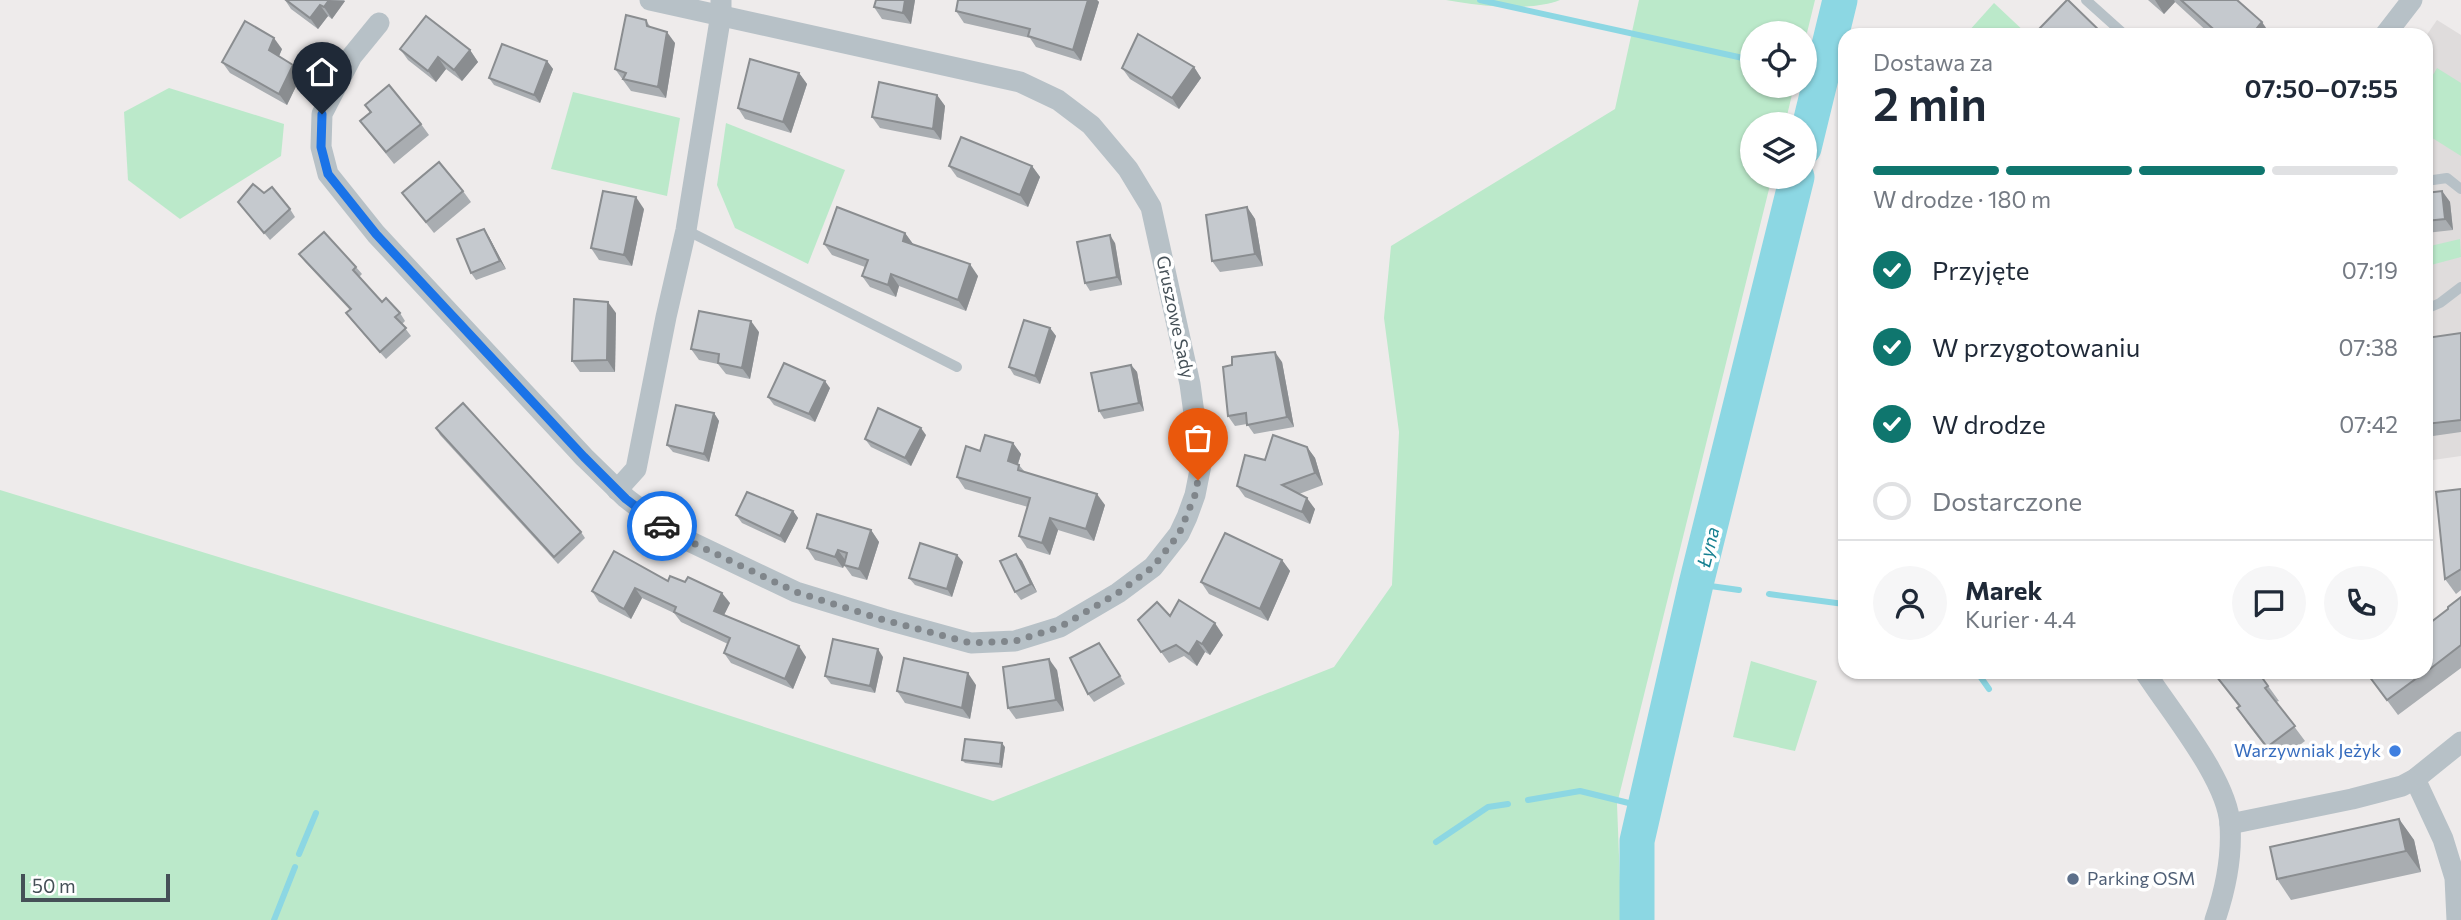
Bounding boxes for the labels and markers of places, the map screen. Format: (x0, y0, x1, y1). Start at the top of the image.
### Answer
pin (292, 42, 352, 114)
pin (1168, 408, 1228, 480)
place label: Warzywniak Jeżyk (2234, 739, 2381, 761)
marker: Warzywniak Jeżyk (2387, 743, 2403, 759)
place label: Parking OSM (2087, 867, 2195, 889)
marker: Parking OSM (2065, 871, 2081, 887)

